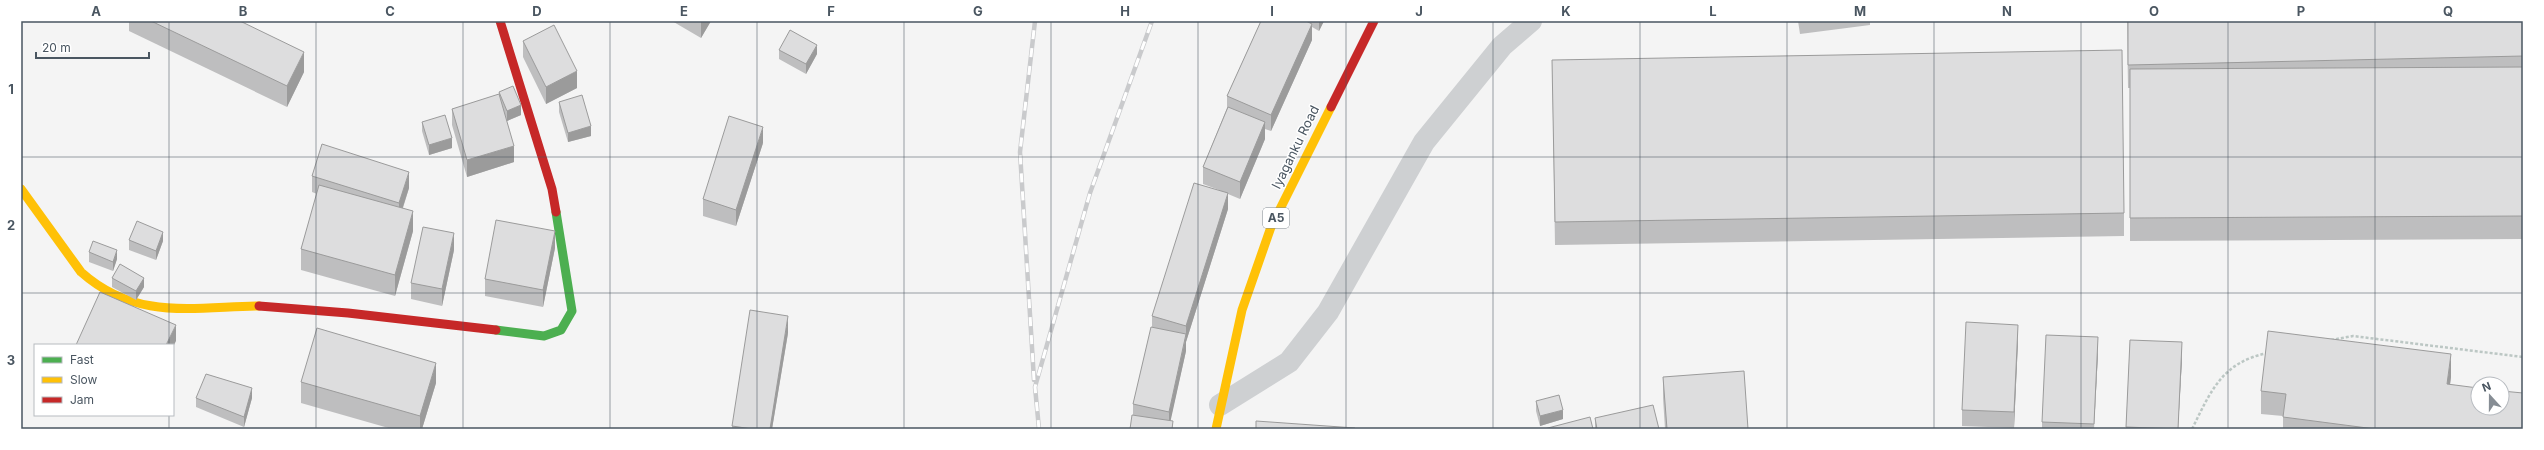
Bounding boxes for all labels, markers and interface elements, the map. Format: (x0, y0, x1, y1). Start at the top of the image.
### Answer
text: A (91, 3, 101, 19)
text: B (239, 3, 248, 19)
text: C (385, 3, 395, 19)
text: D (532, 3, 542, 19)
text: E (680, 3, 688, 19)
text: F (827, 3, 835, 19)
text: G (973, 3, 983, 19)
text: H (1120, 3, 1130, 19)
text: I (1270, 3, 1274, 19)
text: J (1415, 3, 1423, 19)
text: K (1561, 3, 1571, 19)
text: L (1709, 3, 1717, 19)
text: M (1854, 3, 1866, 19)
text: N (2002, 3, 2012, 19)
text: O (2149, 3, 2159, 19)
text: P (2297, 3, 2305, 19)
text: Q (2443, 3, 2453, 19)
scale bar (36, 34, 149, 60)
text: 20 m (42, 40, 71, 55)
text: 1 (8, 81, 14, 97)
street label: Iyaganku Road (1268, 103, 1322, 191)
road number: A5 (1263, 208, 1289, 228)
text: 2 (7, 217, 15, 233)
legend (34, 344, 174, 416)
text: 3 (7, 352, 15, 368)
text: Fast (70, 352, 94, 367)
text: Slow (70, 372, 98, 387)
north arrow (2470, 376, 2510, 416)
text: N (2480, 379, 2493, 395)
text: Jam (70, 392, 94, 407)

